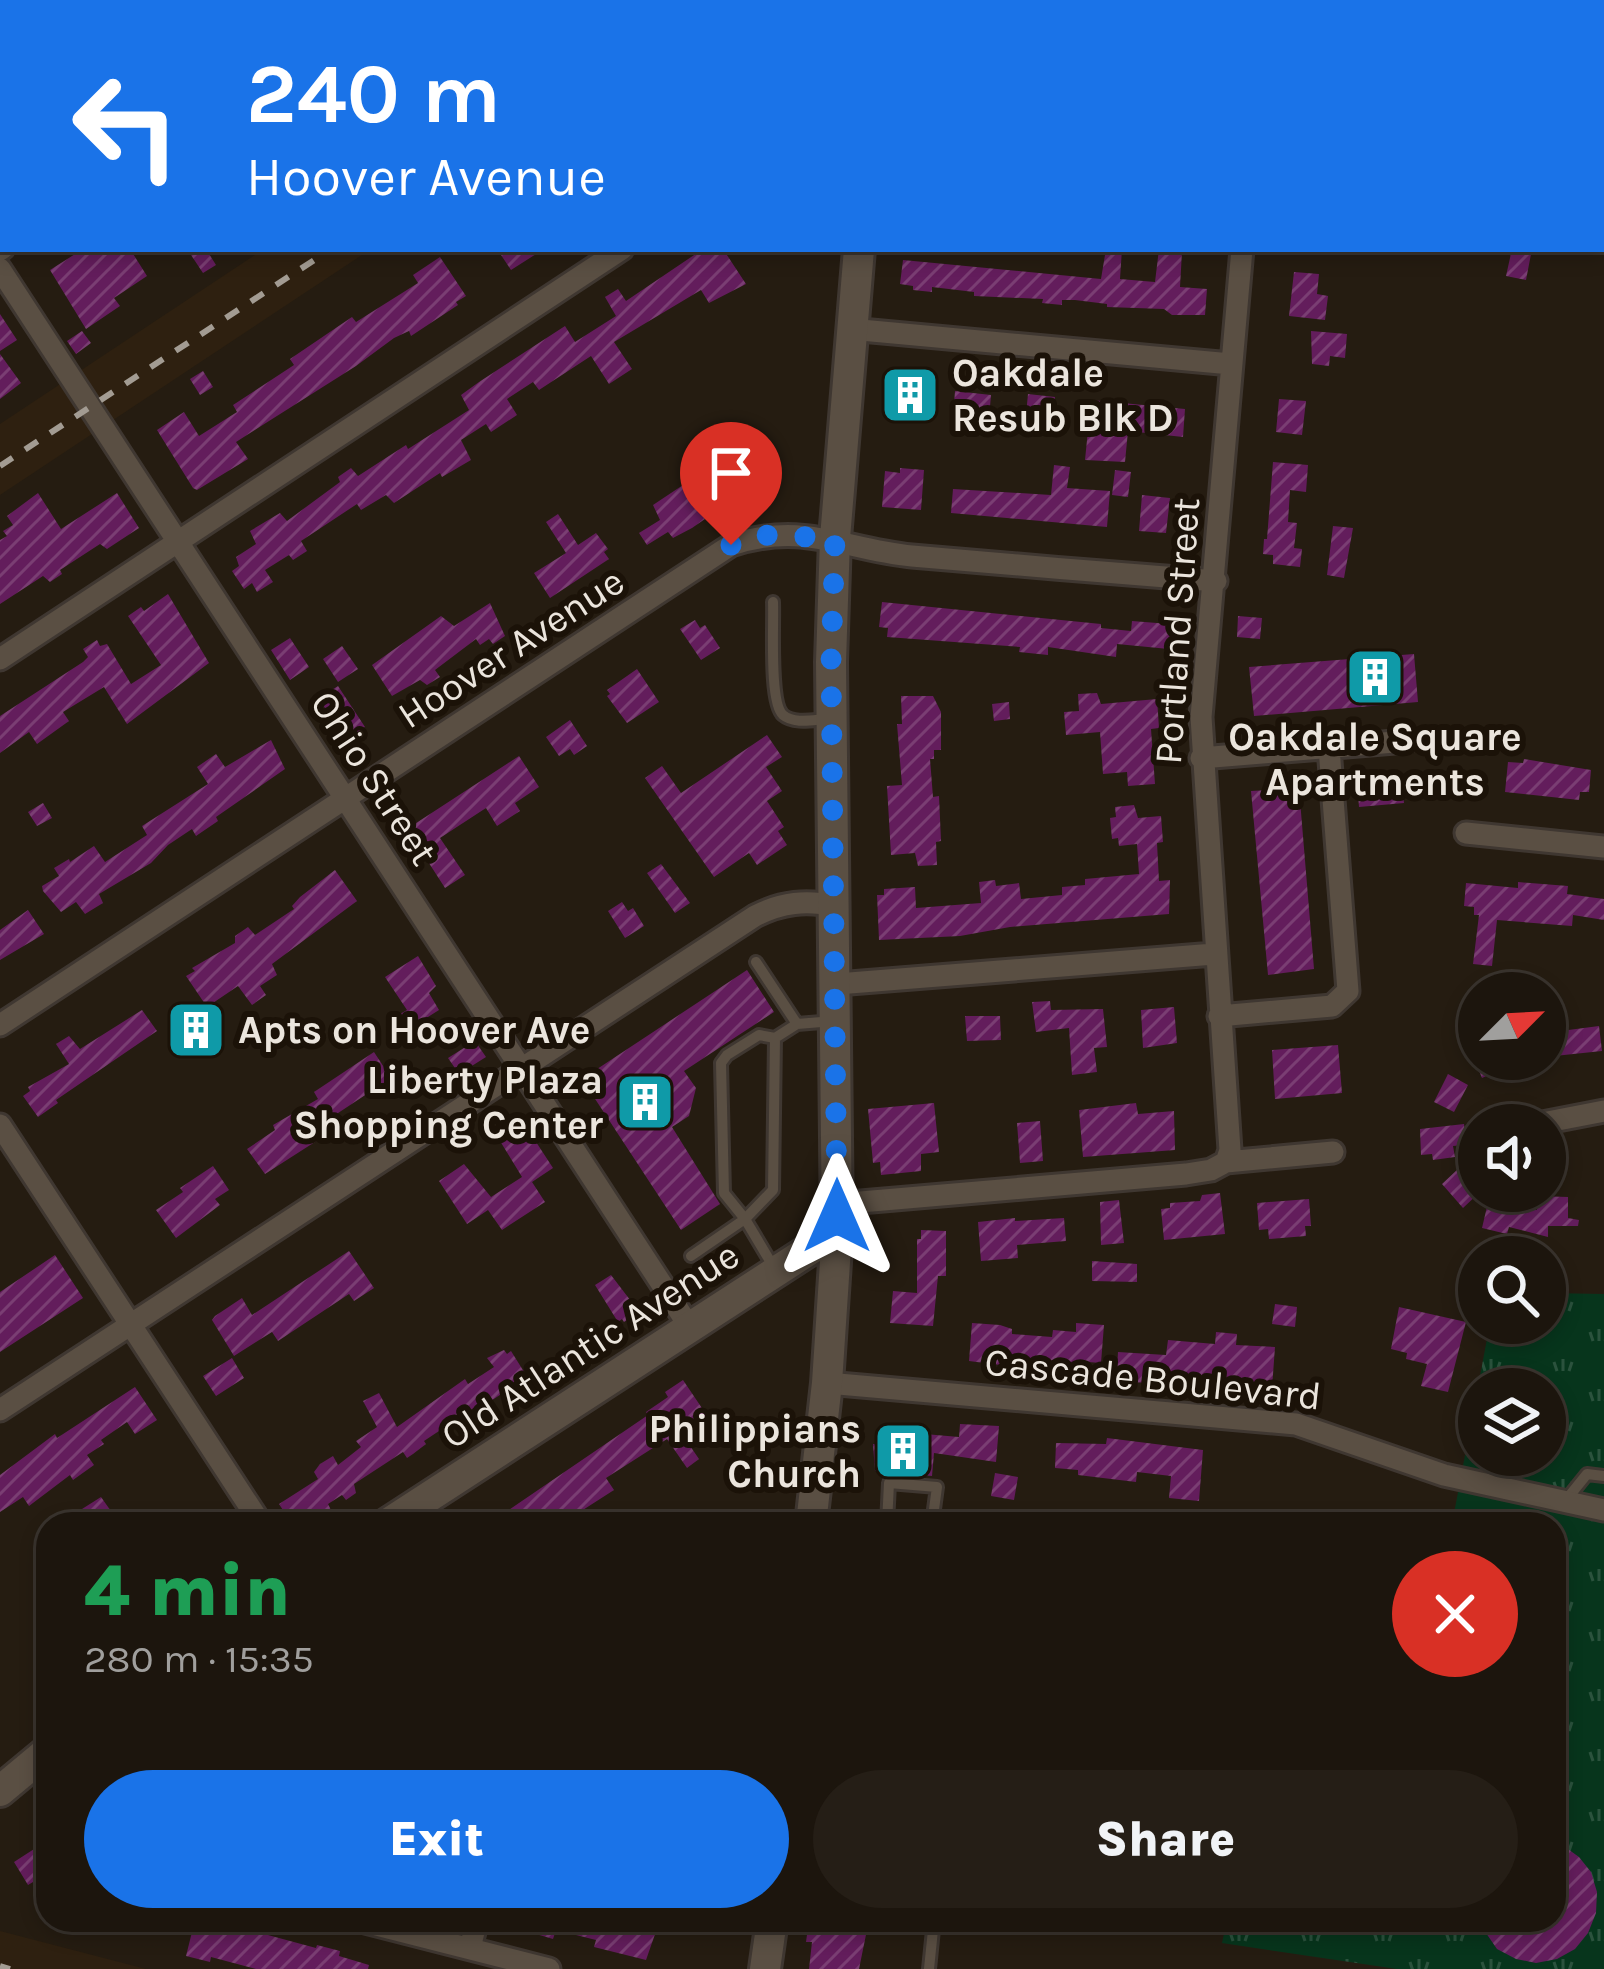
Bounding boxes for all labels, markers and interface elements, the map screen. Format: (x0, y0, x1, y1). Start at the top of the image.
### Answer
text: 240 m (246, 45, 501, 143)
icon: left (48, 48, 204, 204)
text: Hoover Avenue (246, 145, 606, 209)
place label: Oakdale Resub Blk D (952, 350, 1173, 441)
building icon: Oakdale Resub Blk D (879, 364, 941, 426)
pin (680, 422, 782, 545)
icon: arrive (698, 440, 764, 506)
street label: Portland Street (1145, 496, 1209, 766)
street label: Hoover Avenue (389, 558, 633, 738)
building icon: Oakdale Square Apartments (1344, 646, 1406, 708)
street label: Ohio Street (301, 682, 447, 874)
place label: Oakdale Square Apartments (1228, 714, 1522, 805)
north arrow (1458, 972, 1566, 1080)
map controls (1458, 972, 1566, 1476)
building icon: Apts on Hoover Ave (165, 999, 227, 1061)
place label: Apts on Hoover Ave (238, 1007, 591, 1053)
place label: Liberty Plaza Shopping Center (293, 1057, 604, 1148)
building icon: Liberty Plaza Shopping Center (614, 1071, 676, 1133)
button: sound (1458, 1104, 1566, 1212)
position arrow (774, 1153, 900, 1279)
street label: Old Atlantic Avenue (433, 1232, 747, 1458)
button: search (1458, 1236, 1566, 1344)
street label: Cascade Boulevard (982, 1338, 1324, 1420)
button: layers (1458, 1368, 1566, 1476)
place label: Philippians Church (649, 1406, 861, 1497)
building icon: Philippians Church (872, 1420, 934, 1482)
text: 4 min (84, 1549, 291, 1633)
button: close (1392, 1551, 1518, 1677)
text: 280 m · 15:35 (84, 1636, 314, 1682)
button: Exit (84, 1770, 789, 1908)
button: Share (813, 1770, 1518, 1908)

